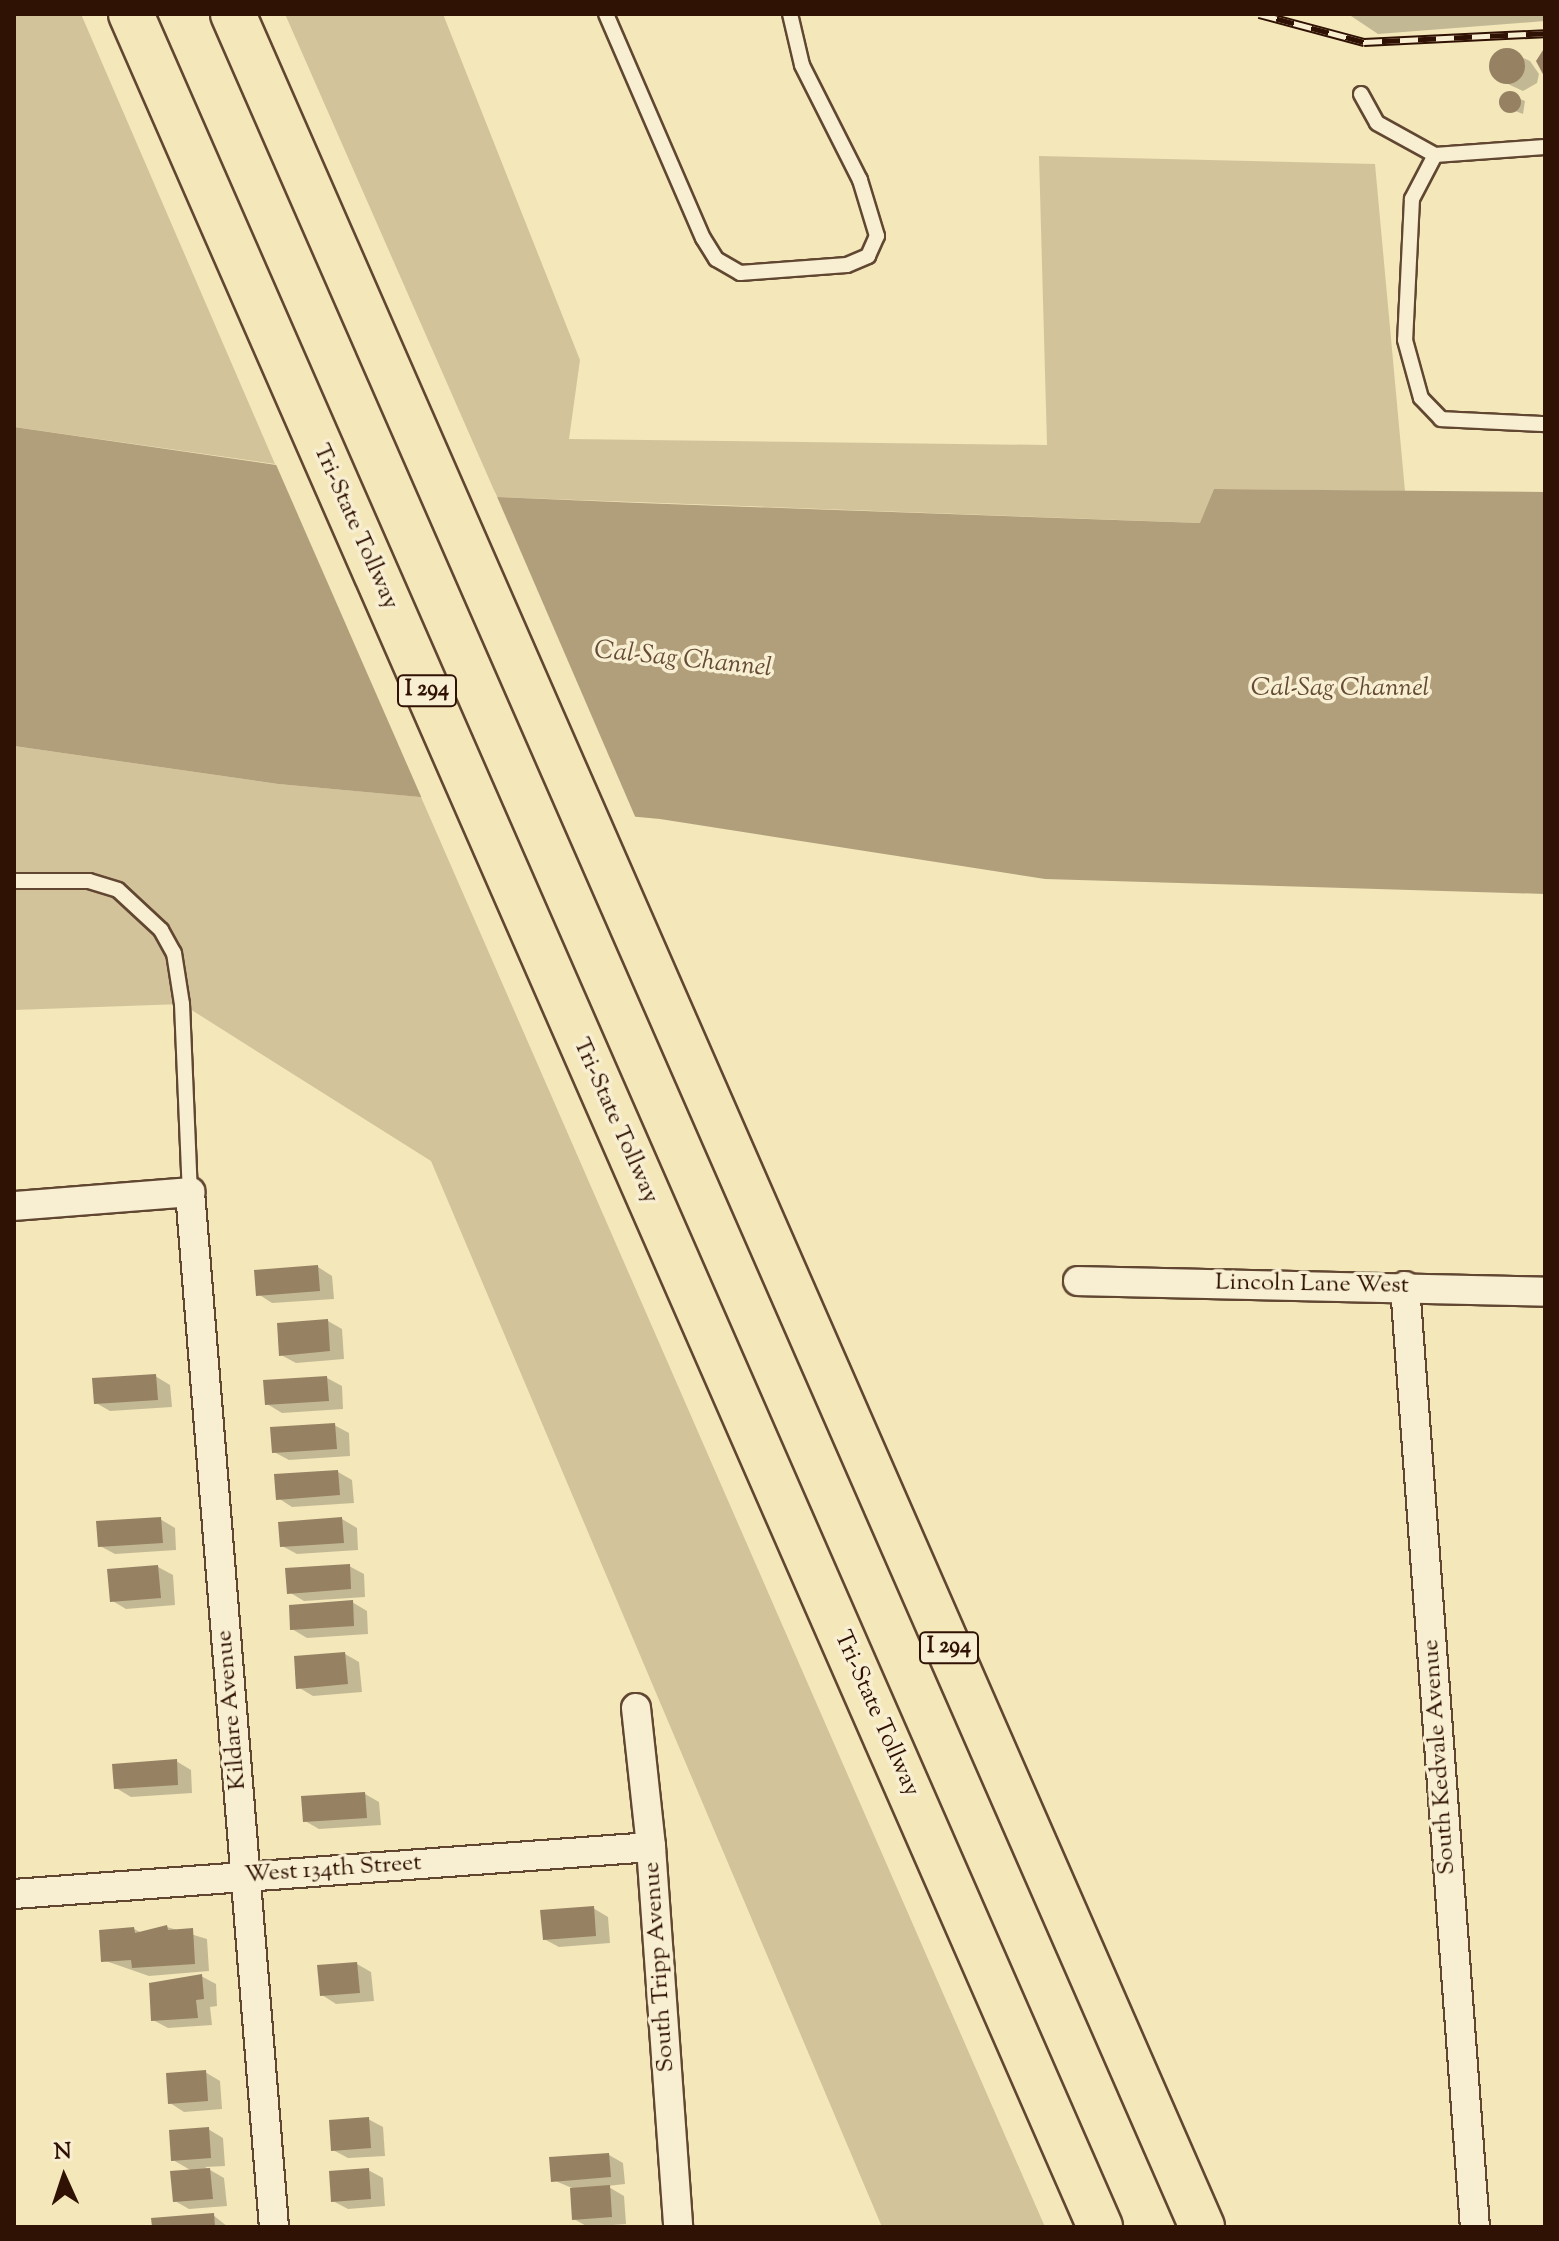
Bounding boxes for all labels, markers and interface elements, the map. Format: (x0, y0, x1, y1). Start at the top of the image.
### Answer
street label: Tri-State Tollway (306, 440, 404, 614)
water label: Cal-Sag Channel (593, 635, 773, 685)
road number: I 294 (397, 673, 457, 709)
water label: Cal-Sag Channel (1251, 673, 1429, 705)
street label: Tri-State Tollway (566, 1034, 664, 1208)
street label: Lincoln Lane West (1215, 1269, 1409, 1301)
street label: Tri-State Tollway (827, 1627, 925, 1801)
street label: Kildare Avenue (211, 1629, 253, 1791)
road number: I 294 (919, 1630, 979, 1666)
street label: South Kedvale Avenue (1417, 1638, 1463, 1876)
street label: West 134th Street (244, 1849, 422, 1891)
street label: South Tripp Avenue (638, 1861, 682, 2073)
north arrow (24, 2137, 104, 2217)
text: N (53, 2137, 72, 2169)

